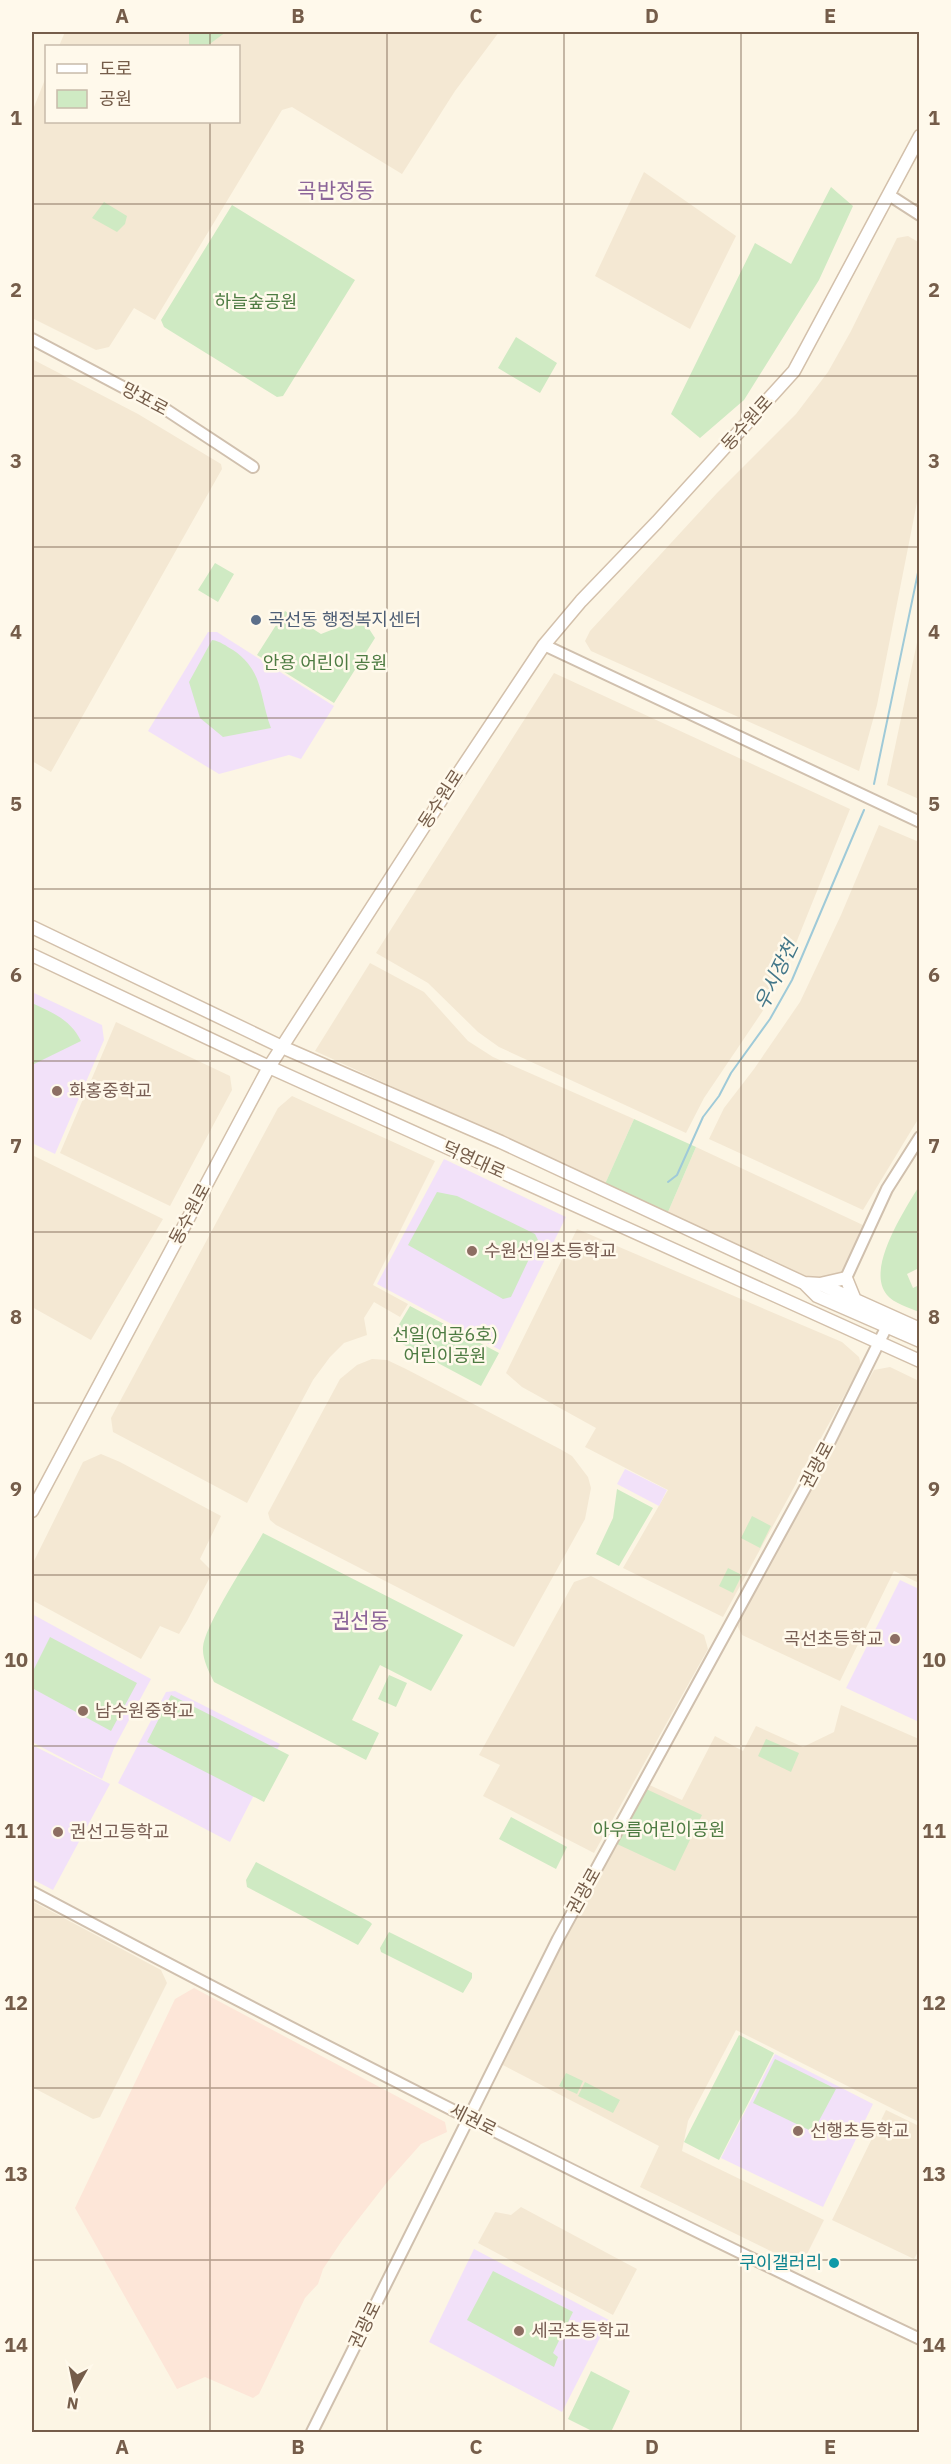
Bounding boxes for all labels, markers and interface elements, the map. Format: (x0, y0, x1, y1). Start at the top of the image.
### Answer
text: A (115, 2, 129, 29)
text: B (291, 2, 305, 29)
text: C (469, 2, 483, 29)
text: D (645, 2, 659, 29)
text: E (824, 2, 836, 29)
legend (45, 45, 240, 123)
text: 도로 (99, 57, 132, 80)
text: 공원 (99, 87, 132, 110)
text: 1 (10, 104, 22, 131)
text: 1 (928, 104, 940, 131)
district label: 곡반정동 (297, 176, 375, 204)
text: 2 (10, 276, 22, 303)
text: 2 (928, 276, 940, 303)
park label: 하늘숲공원 (215, 290, 297, 313)
street label: 망포로 (118, 377, 173, 420)
street label: 동수원로 (716, 390, 777, 455)
text: 3 (10, 447, 22, 474)
text: 3 (928, 447, 940, 474)
place label: 곡선동 행정복지센터 (268, 608, 421, 631)
marker: 곡선동 행정복지센터 (249, 613, 263, 627)
text: 4 (10, 618, 22, 645)
text: 4 (928, 618, 940, 645)
park label: 안용 어린이 공원 (263, 651, 387, 674)
street label: 동수원로 (413, 765, 468, 833)
text: 5 (10, 790, 22, 817)
text: 5 (928, 790, 940, 817)
water label: 우시장천 (747, 933, 805, 1014)
text: 6 (10, 961, 22, 988)
text: 6 (928, 961, 940, 988)
place label: 화홍중학교 (69, 1079, 152, 1102)
marker: 화홍중학교 (50, 1084, 64, 1098)
text: 7 (10, 1132, 22, 1159)
text: 7 (928, 1132, 940, 1159)
street label: 덕영대로 (439, 1136, 509, 1184)
street label: 동수원로 (164, 1179, 215, 1248)
place label: 수원선일초등학교 (484, 1239, 616, 1262)
marker: 수원선일초등학교 (465, 1244, 479, 1258)
text: 8 (10, 1303, 22, 1330)
text: 8 (928, 1303, 940, 1330)
park label: 선일(어공6호) 어린이공원 (392, 1323, 498, 1367)
street label: 권광로 (795, 1437, 838, 1492)
text: 9 (10, 1475, 22, 1502)
text: 9 (928, 1475, 940, 1502)
district label: 권선동 (331, 1606, 389, 1634)
place label: 곡선초등학교 (784, 1627, 883, 1650)
marker: 곡선초등학교 (888, 1632, 902, 1646)
text: 10 (4, 1646, 28, 1673)
text: 10 (922, 1646, 946, 1673)
place label: 남수원중학교 (95, 1699, 194, 1722)
marker: 남수원중학교 (76, 1704, 90, 1718)
text: 11 (4, 1817, 28, 1844)
text: 11 (922, 1817, 946, 1844)
park label: 아우름어린이공원 (593, 1818, 725, 1841)
place label: 권선고등학교 (70, 1820, 169, 1843)
marker: 권선고등학교 (51, 1825, 65, 1839)
street label: 권광로 (561, 1863, 606, 1918)
text: 12 (4, 1989, 28, 2016)
text: 12 (922, 1989, 946, 2016)
street label: 세권로 (446, 2098, 501, 2141)
place label: 선행초등학교 (810, 2119, 909, 2142)
marker: 선행초등학교 (791, 2124, 805, 2138)
text: 13 (4, 2160, 28, 2187)
text: 13 (922, 2160, 946, 2187)
place label: 쿠이갤러리 (739, 2251, 822, 2274)
marker: 쿠이갤러리 (827, 2256, 841, 2270)
street label: 권광로 (343, 2297, 386, 2352)
place label: 세곡초등학교 (531, 2319, 630, 2342)
marker: 세곡초등학교 (512, 2324, 526, 2338)
text: 14 (4, 2331, 28, 2358)
text: 14 (922, 2331, 946, 2358)
north arrow (45, 2359, 105, 2419)
text: N (65, 2393, 80, 2415)
text: A (115, 2433, 129, 2460)
text: B (291, 2433, 305, 2460)
text: C (469, 2433, 483, 2460)
text: D (645, 2433, 659, 2460)
text: E (824, 2433, 836, 2460)

